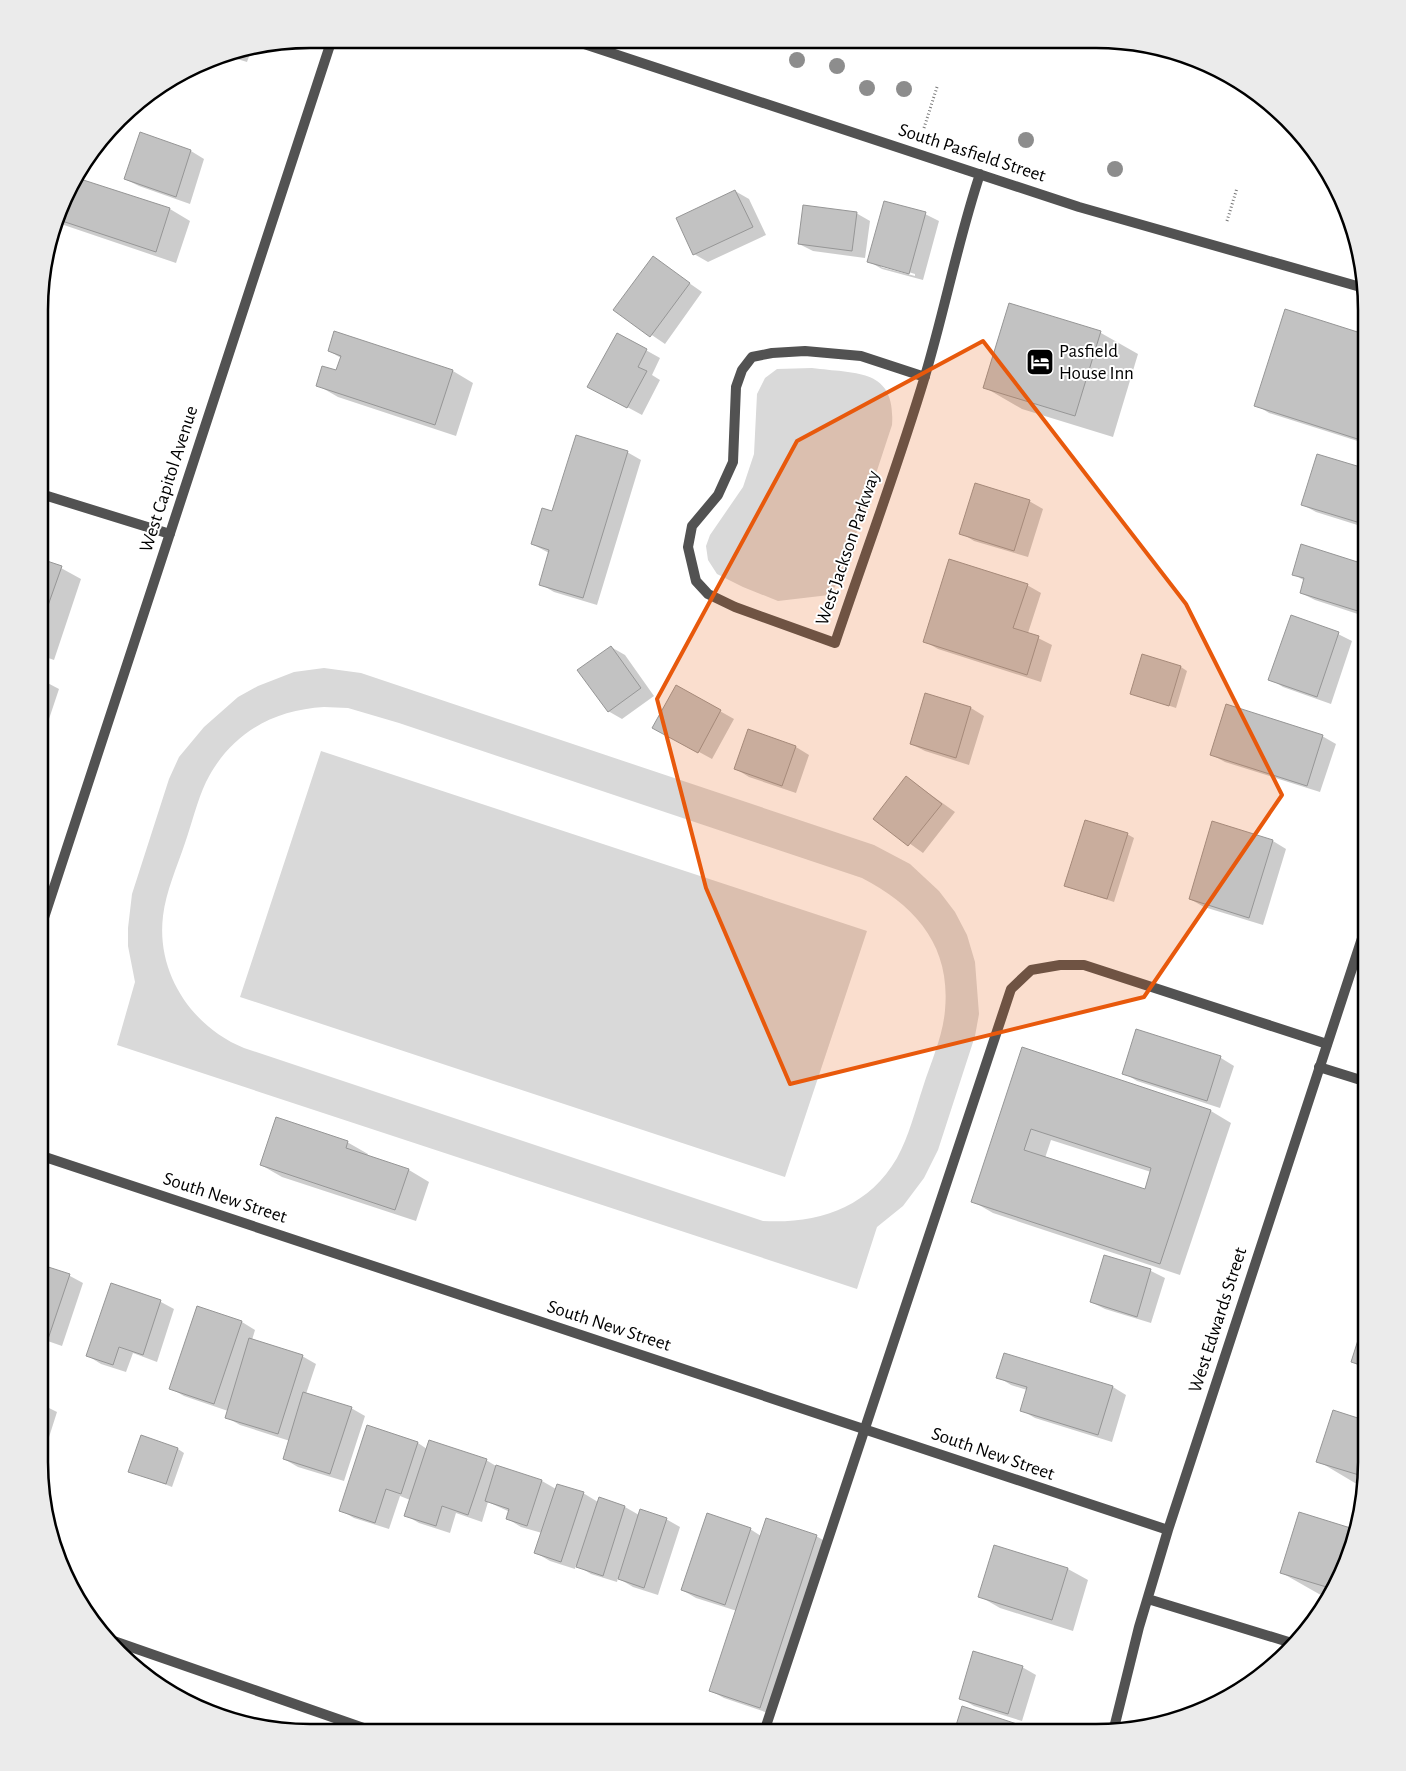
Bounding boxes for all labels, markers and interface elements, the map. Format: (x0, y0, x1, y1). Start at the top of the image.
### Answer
street label: South Pasfield Street (896, 120, 1048, 186)
place label: Pasfield House Inn (1059, 342, 1134, 383)
hotel icon: Pasfield House Inn (1025, 347, 1055, 377)
street label: West Capitol Avenue (136, 404, 202, 554)
street label: West Jackson Parkway (813, 468, 883, 628)
street label: South New Street (161, 1169, 289, 1227)
street label: West Edwards Street (1186, 1245, 1250, 1395)
street label: South New Street (545, 1297, 673, 1355)
street label: South New Street (929, 1424, 1057, 1484)

